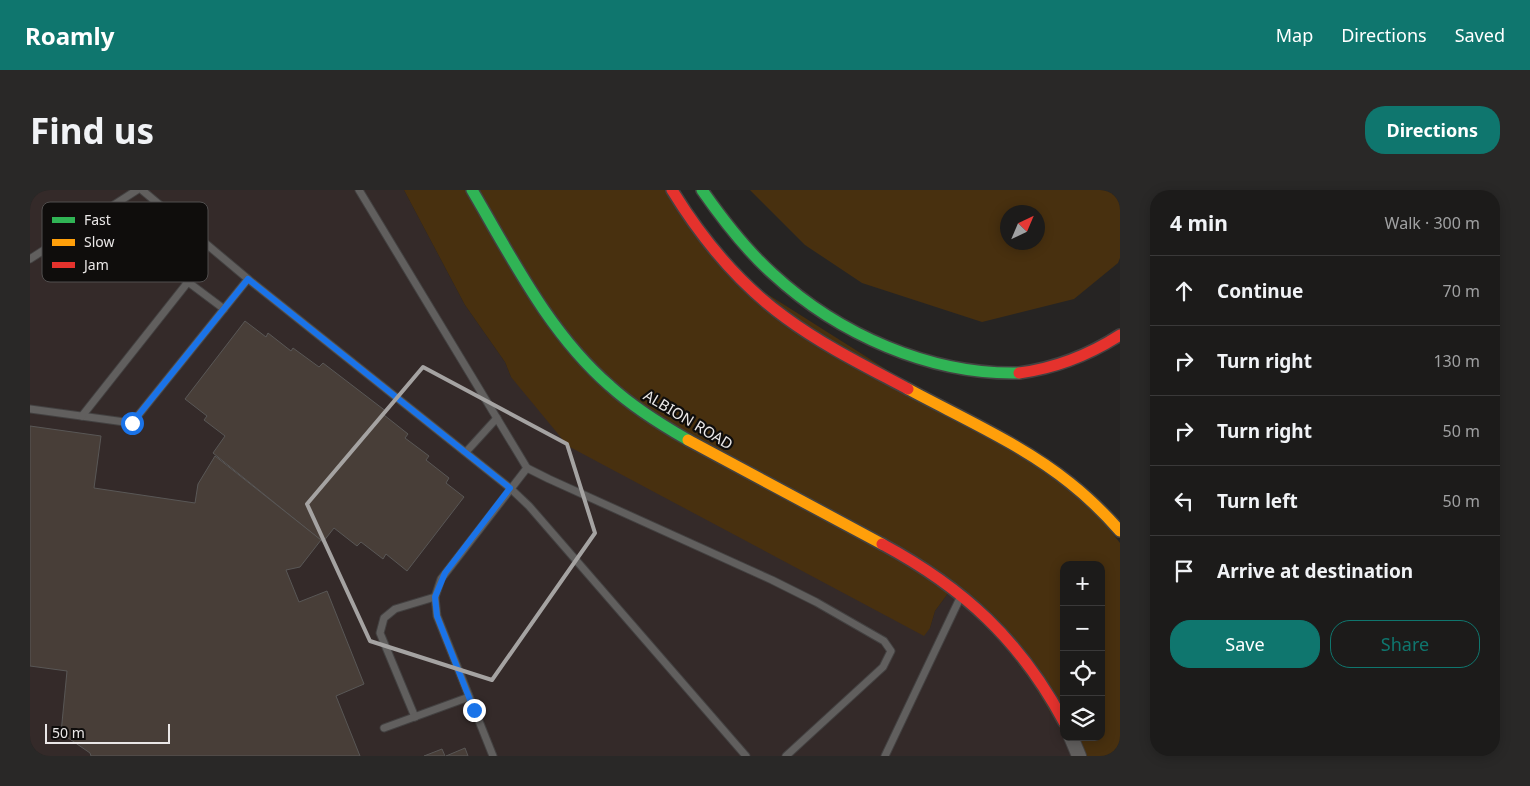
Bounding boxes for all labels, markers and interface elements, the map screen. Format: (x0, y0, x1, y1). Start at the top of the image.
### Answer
text: Roamly (25, 19, 114, 52)
text: Map (1276, 23, 1313, 47)
text: Directions (1341, 23, 1427, 47)
text: Saved (1455, 23, 1505, 47)
button: Directions (1365, 106, 1500, 154)
text: Find us (30, 107, 154, 154)
legend (42, 202, 208, 282)
north arrow (1000, 205, 1045, 250)
text: 4 min (1170, 209, 1228, 237)
text: Fast (84, 210, 111, 229)
text: Walk · 300 m (1385, 212, 1480, 234)
text: Slow (84, 232, 115, 251)
text: Jam (82, 255, 109, 274)
icon: ahead (1170, 277, 1198, 305)
text: Continue (1217, 278, 1303, 304)
text: 70 m (1443, 280, 1480, 302)
icon: right (1170, 347, 1198, 375)
text: Turn right (1217, 348, 1312, 374)
text: 130 m (1433, 350, 1480, 372)
street label: ALBION ROAD (640, 385, 737, 454)
route start (121, 412, 144, 435)
icon: right (1170, 417, 1198, 445)
text: Turn right (1217, 418, 1312, 444)
text: 50 m (1443, 420, 1480, 442)
icon: left (1170, 487, 1198, 515)
text: Turn left (1217, 488, 1298, 514)
text: 50 m (1443, 490, 1480, 512)
icon: arrive (1170, 557, 1198, 585)
text: Arrive at destination (1217, 558, 1413, 584)
map controls (1060, 561, 1105, 741)
button: + (1060, 561, 1105, 606)
button: − (1060, 606, 1105, 651)
button: Save (1170, 620, 1320, 668)
button: Share (1330, 620, 1480, 668)
button: locate (1060, 651, 1105, 696)
button: layers (1060, 696, 1105, 741)
route end (463, 699, 486, 722)
scale bar (45, 721, 170, 744)
text: 50 m (52, 723, 85, 742)

